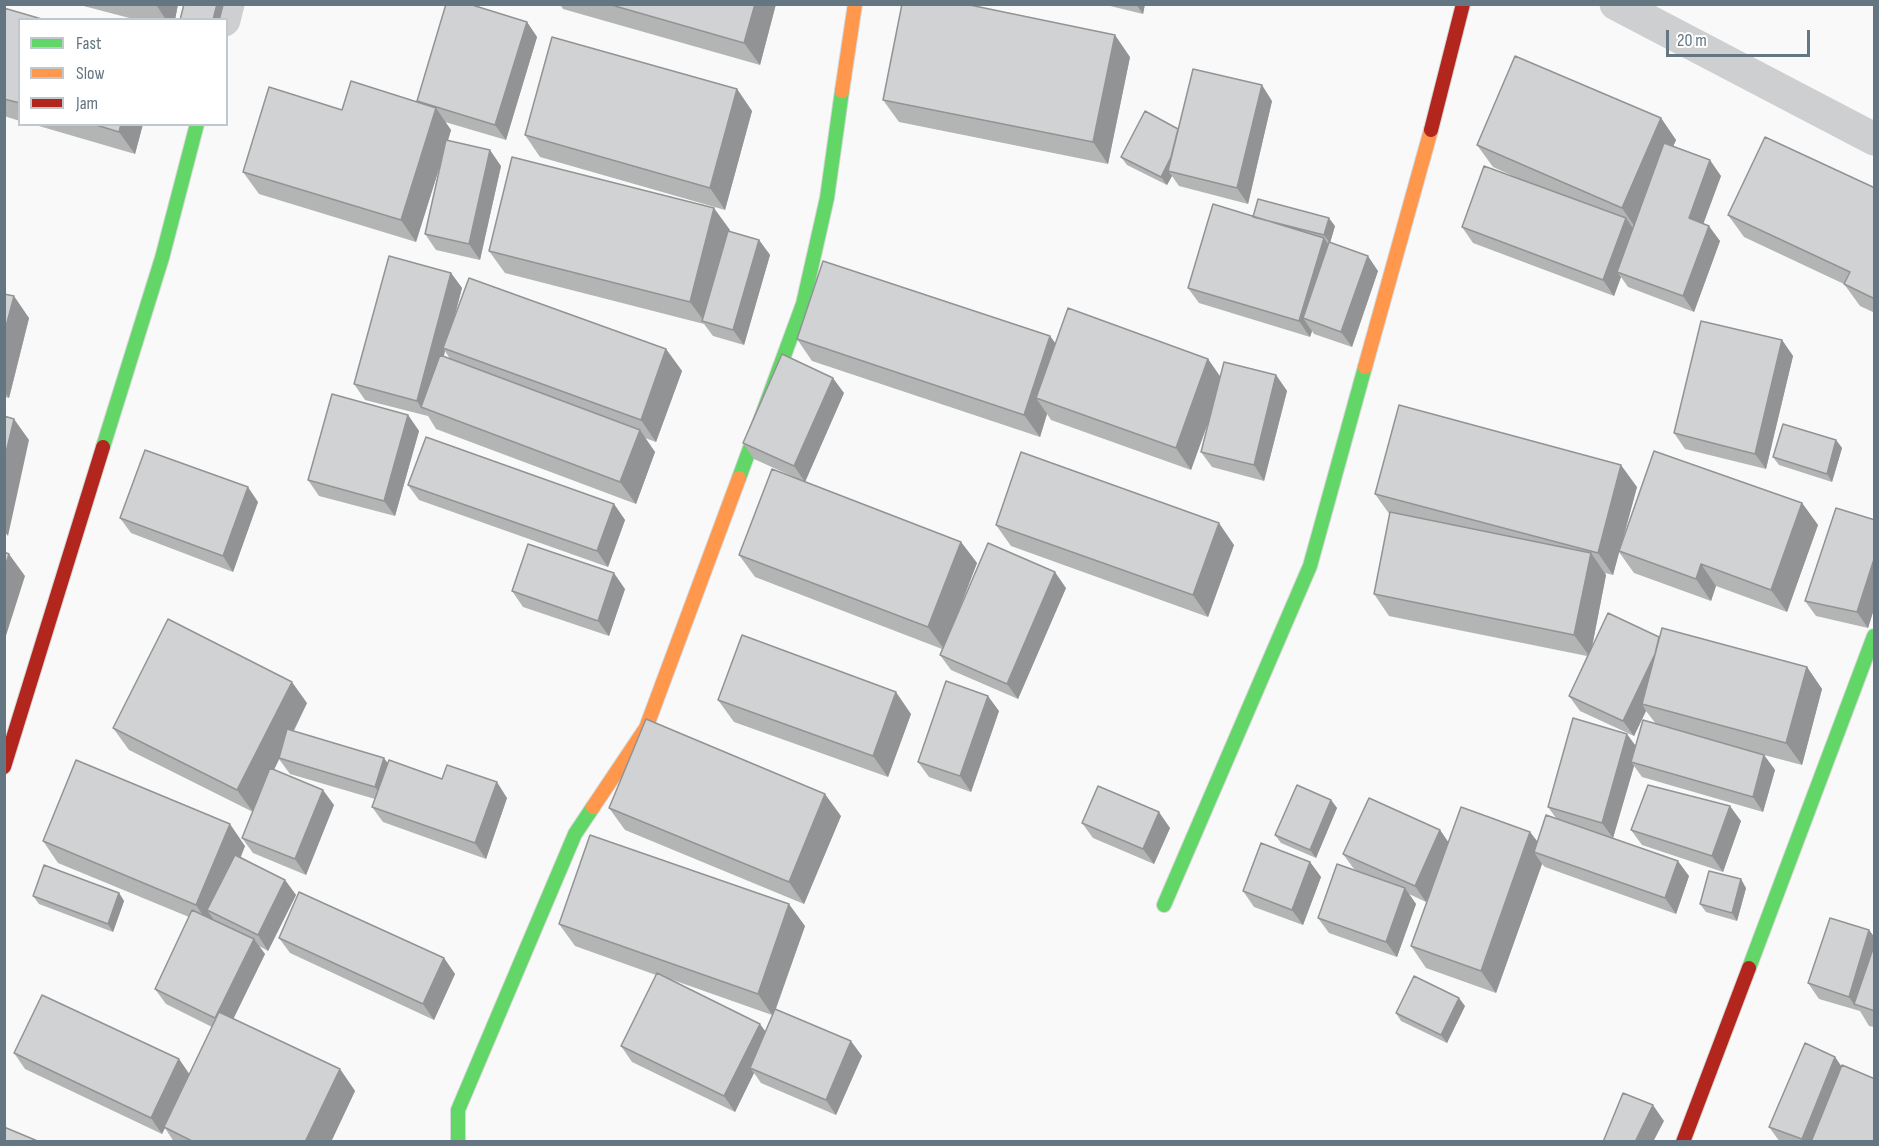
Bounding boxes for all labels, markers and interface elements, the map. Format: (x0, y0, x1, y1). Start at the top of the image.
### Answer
legend (18, 18, 228, 126)
scale bar (1669, 18, 1813, 56)
text: 20 m (1677, 30, 1707, 51)
text: Fast (76, 33, 101, 54)
text: Slow (76, 63, 105, 84)
text: Jam (76, 93, 98, 114)

